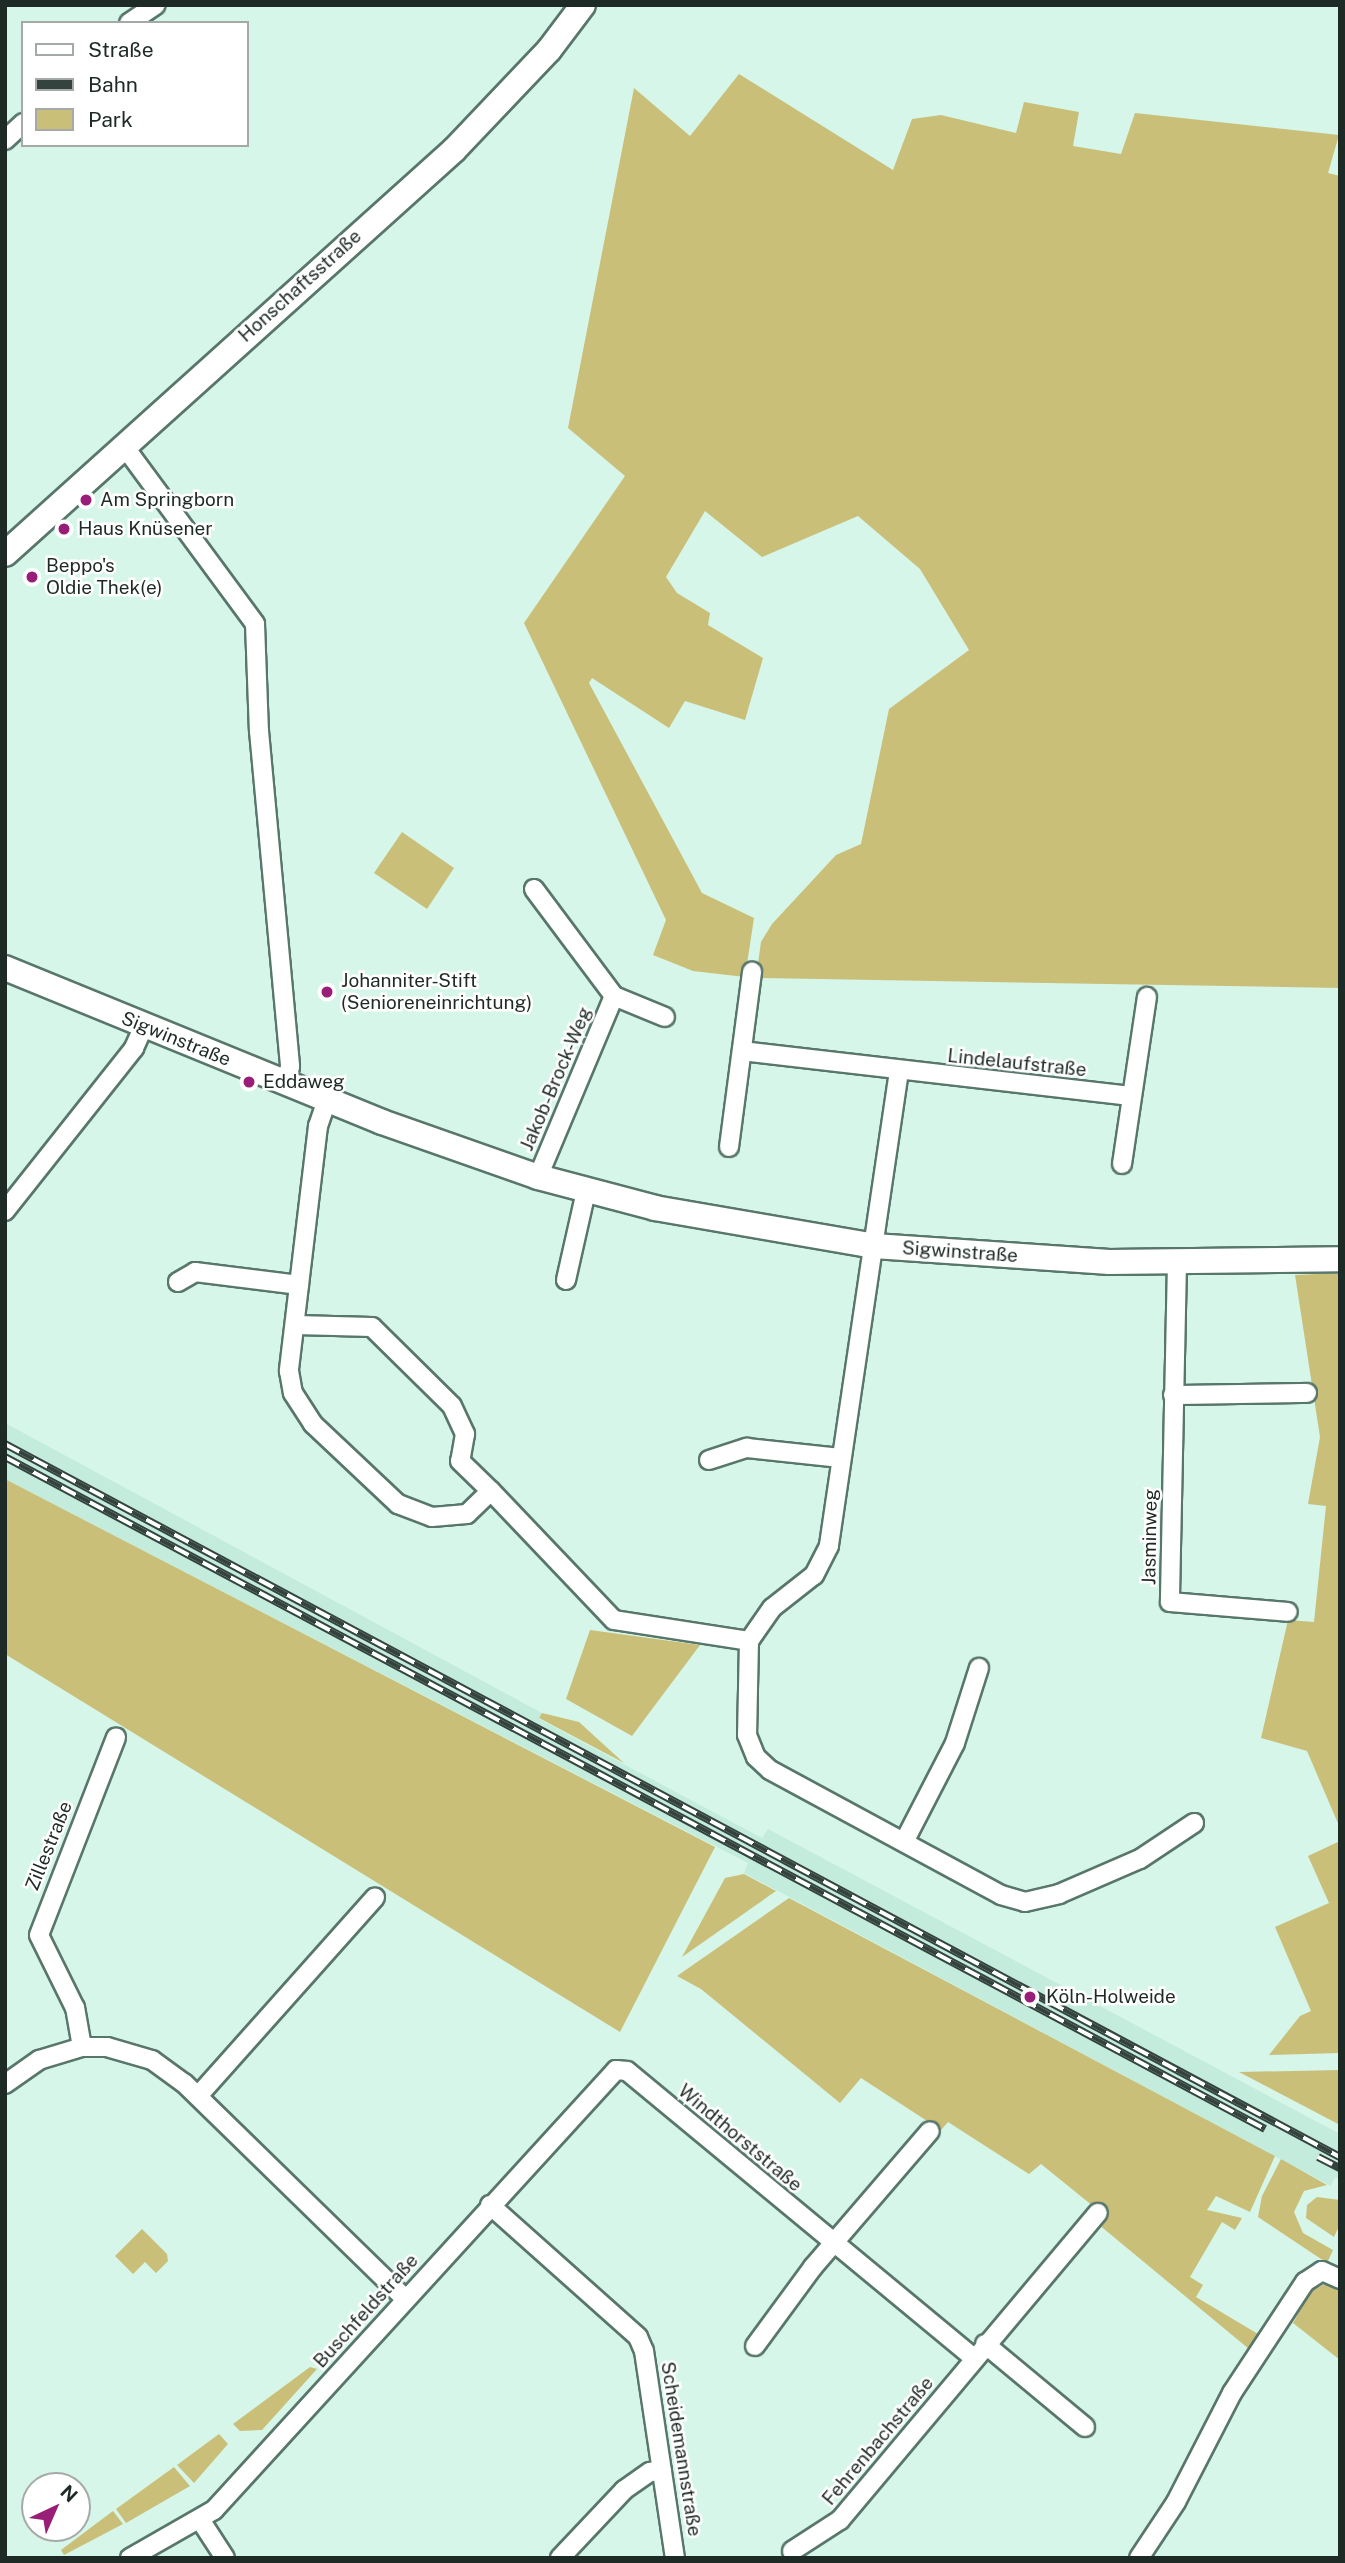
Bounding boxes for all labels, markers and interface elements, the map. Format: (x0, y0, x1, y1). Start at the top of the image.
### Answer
legend (21, 21, 248, 147)
text: Straße (88, 37, 154, 62)
text: Bahn (88, 72, 138, 97)
text: Park (88, 107, 133, 132)
street label: Honschaftsstraße (234, 225, 366, 347)
place label: Am Springborn (100, 489, 234, 511)
marker: Am Springborn (78, 492, 94, 508)
place label: Haus Knüsener (78, 518, 213, 540)
marker: Haus Knüsener (56, 521, 72, 537)
place label: Beppo's Oldie Thek(e) (46, 555, 162, 599)
marker: Beppo's Oldie Thek(e) (24, 569, 40, 585)
place label: Johanniter-Stift (Senioreneinrichtung) (341, 970, 532, 1014)
marker: Johanniter-Stift (Senioreneinrichtung) (319, 984, 335, 1000)
street label: Jakob-Brock-Weg (515, 1004, 597, 1154)
street label: Sigwinstraße (118, 1007, 234, 1071)
street label: Lindelaufstraße (946, 1044, 1088, 1082)
place label: Eddaweg (263, 1071, 345, 1093)
marker: Eddaweg (241, 1074, 257, 1090)
street label: Sigwinstraße (901, 1237, 1019, 1267)
street label: Jasminweg (1138, 1489, 1162, 1585)
street label: Zillestraße (21, 1798, 77, 1894)
place label: Köln-Holweide (1046, 1986, 1176, 2008)
marker: Köln-Holweide (1020, 1987, 1040, 2007)
street label: Windthorststraße (673, 2080, 807, 2196)
street label: Buschfeldstraße (309, 2249, 423, 2373)
street label: Scheidemannstraße (656, 2360, 706, 2538)
street label: Fehrenbachstraße (818, 2372, 938, 2510)
north arrow (21, 2472, 91, 2542)
text: N (56, 2480, 82, 2506)

